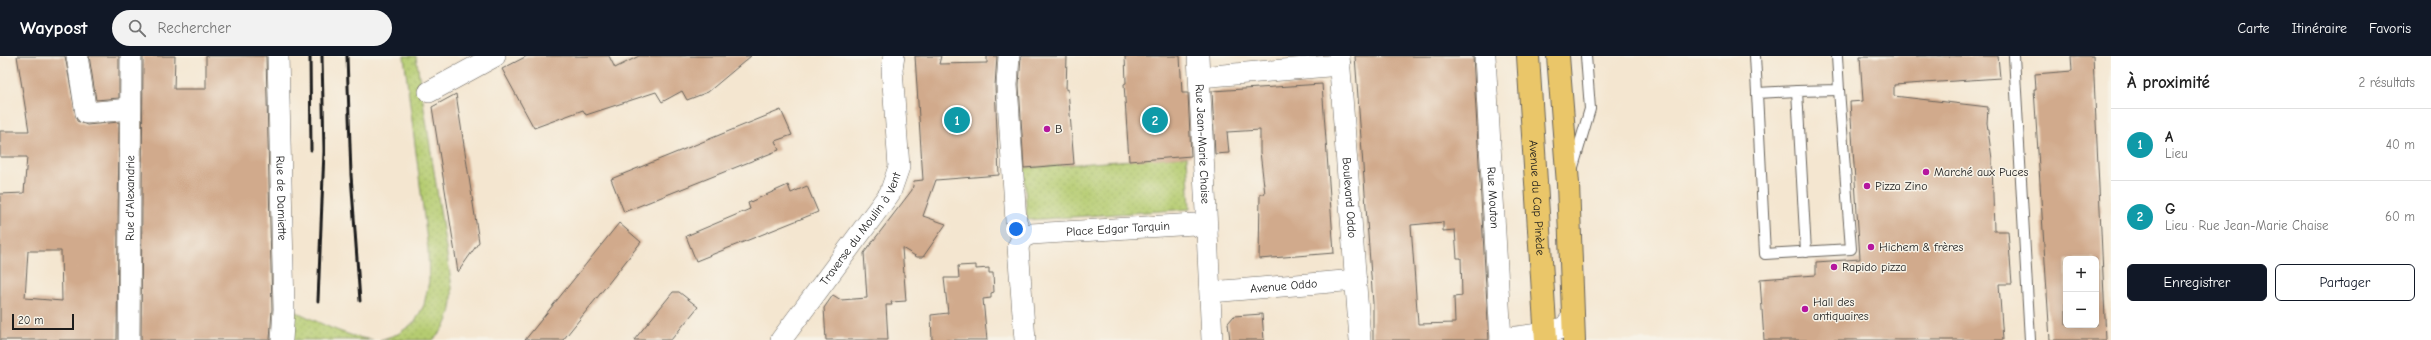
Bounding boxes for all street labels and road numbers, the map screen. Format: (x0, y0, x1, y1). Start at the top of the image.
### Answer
street label: Rue Jean-Marie Chaise (1192, 84, 1213, 204)
street label: Avenue du Cap Pinède (1526, 140, 1548, 256)
street label: Rue d'Alexandrie (123, 155, 137, 241)
street label: Rue de Damiette (273, 155, 289, 240)
street label: Boulevard Oddo (1339, 157, 1359, 239)
street label: Rue Mouton (1484, 166, 1502, 229)
street label: Traverse du Moulin à Vent (817, 170, 904, 288)
street label: Place Edgar Tarquin (1066, 219, 1170, 239)
street label: Avenue Oddo (1250, 276, 1318, 296)

